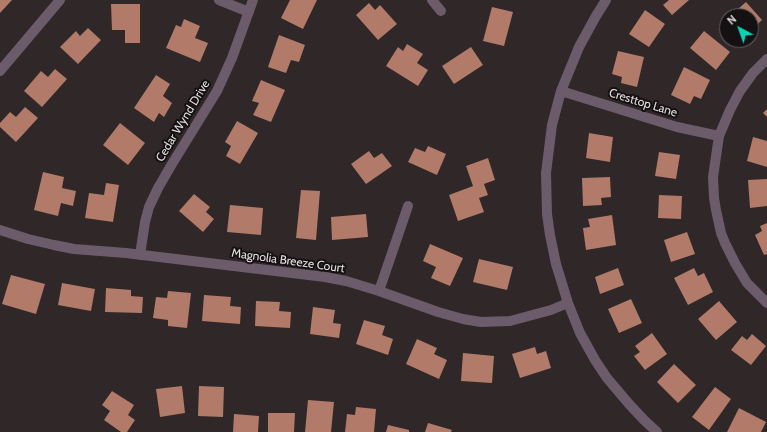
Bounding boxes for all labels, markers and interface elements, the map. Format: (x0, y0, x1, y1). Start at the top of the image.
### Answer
north arrow (719, 8, 759, 48)
text: N (724, 12, 739, 28)
street label: Cedar Wynd Drive (153, 78, 213, 164)
street label: Cresttop Lane (607, 86, 679, 120)
street label: Magnolia Breeze Court (231, 246, 345, 276)

